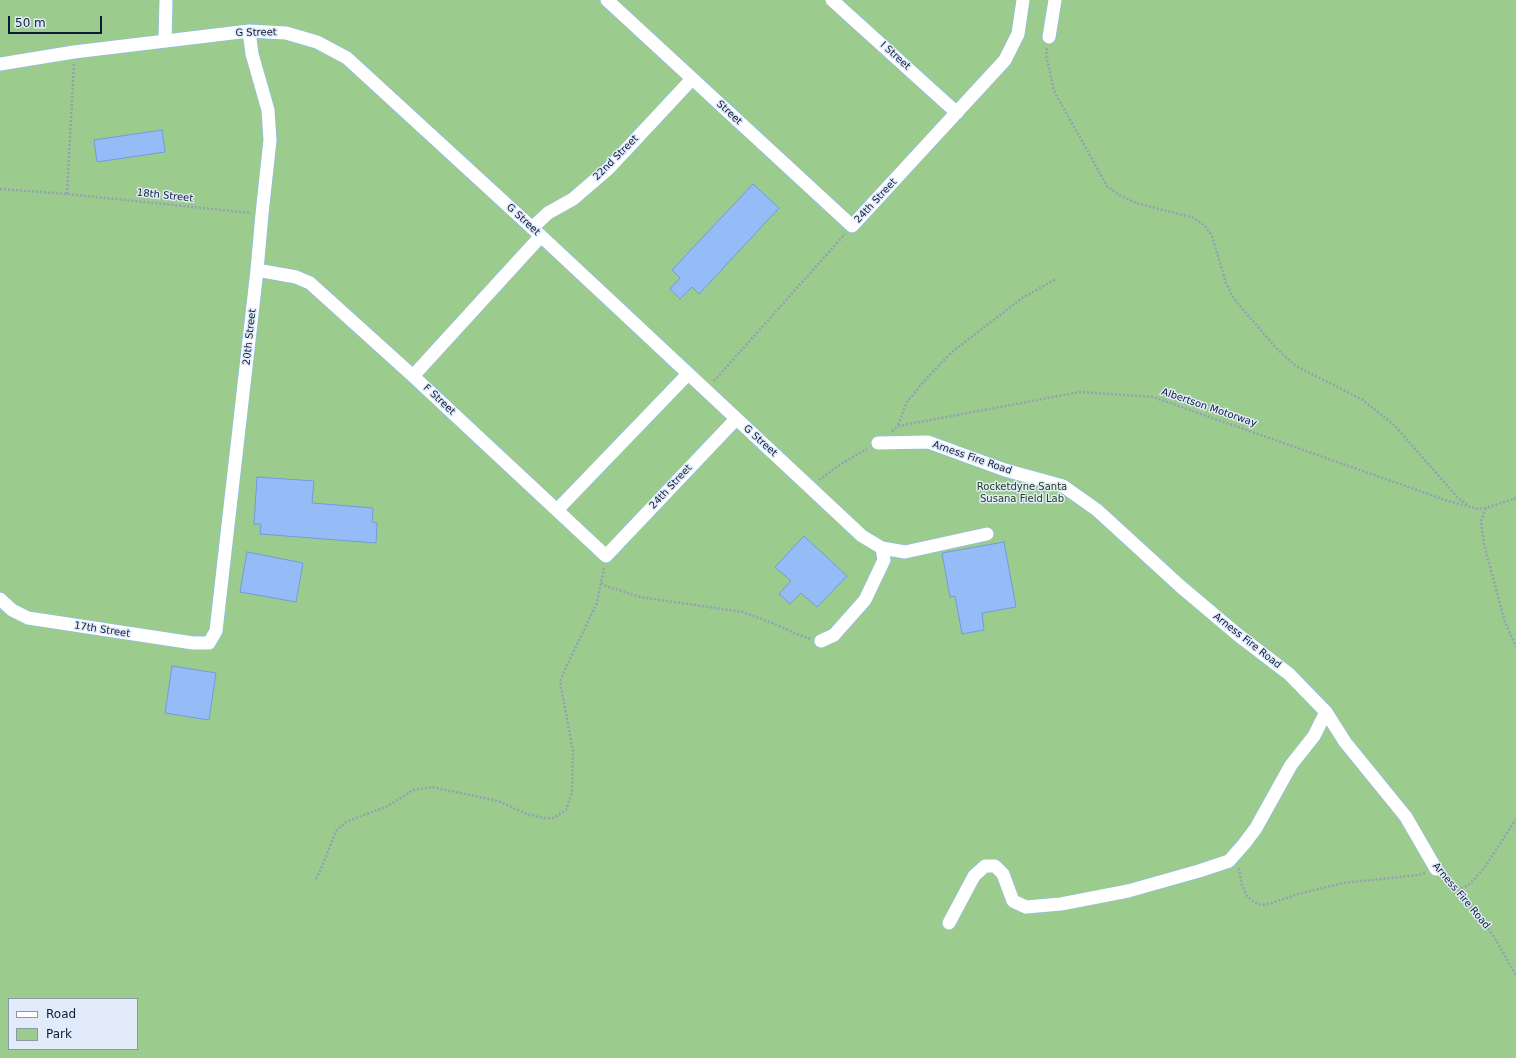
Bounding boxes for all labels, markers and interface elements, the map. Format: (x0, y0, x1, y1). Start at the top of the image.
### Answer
scale bar (10, 8, 104, 34)
text: 50 m (15, 16, 46, 30)
street label: G Street (235, 27, 277, 39)
street label: I Street (877, 39, 913, 73)
street label: Street (714, 98, 744, 128)
street label: 22nd Street (591, 133, 641, 183)
street label: 24th Street (852, 176, 900, 226)
street label: 18th Street (136, 187, 194, 205)
street label: G Street (504, 202, 542, 238)
street label: 20th Street (241, 308, 259, 366)
street label: F Street (421, 382, 457, 418)
street label: Albertson Motorway (1160, 386, 1258, 430)
street label: G Street (741, 423, 779, 459)
street label: Arness Fire Road (931, 439, 1013, 477)
street label: 24th Street (647, 462, 695, 512)
park label: Rocketdyne Santa Susana Field Lab (977, 481, 1067, 504)
street label: Arness Fire Road (1211, 611, 1283, 671)
street label: 17th Street (73, 620, 131, 640)
street label: Arness Fire Road (1430, 860, 1492, 932)
legend (8, 998, 138, 1050)
text: Road (46, 1007, 76, 1021)
text: Park (46, 1027, 72, 1041)

